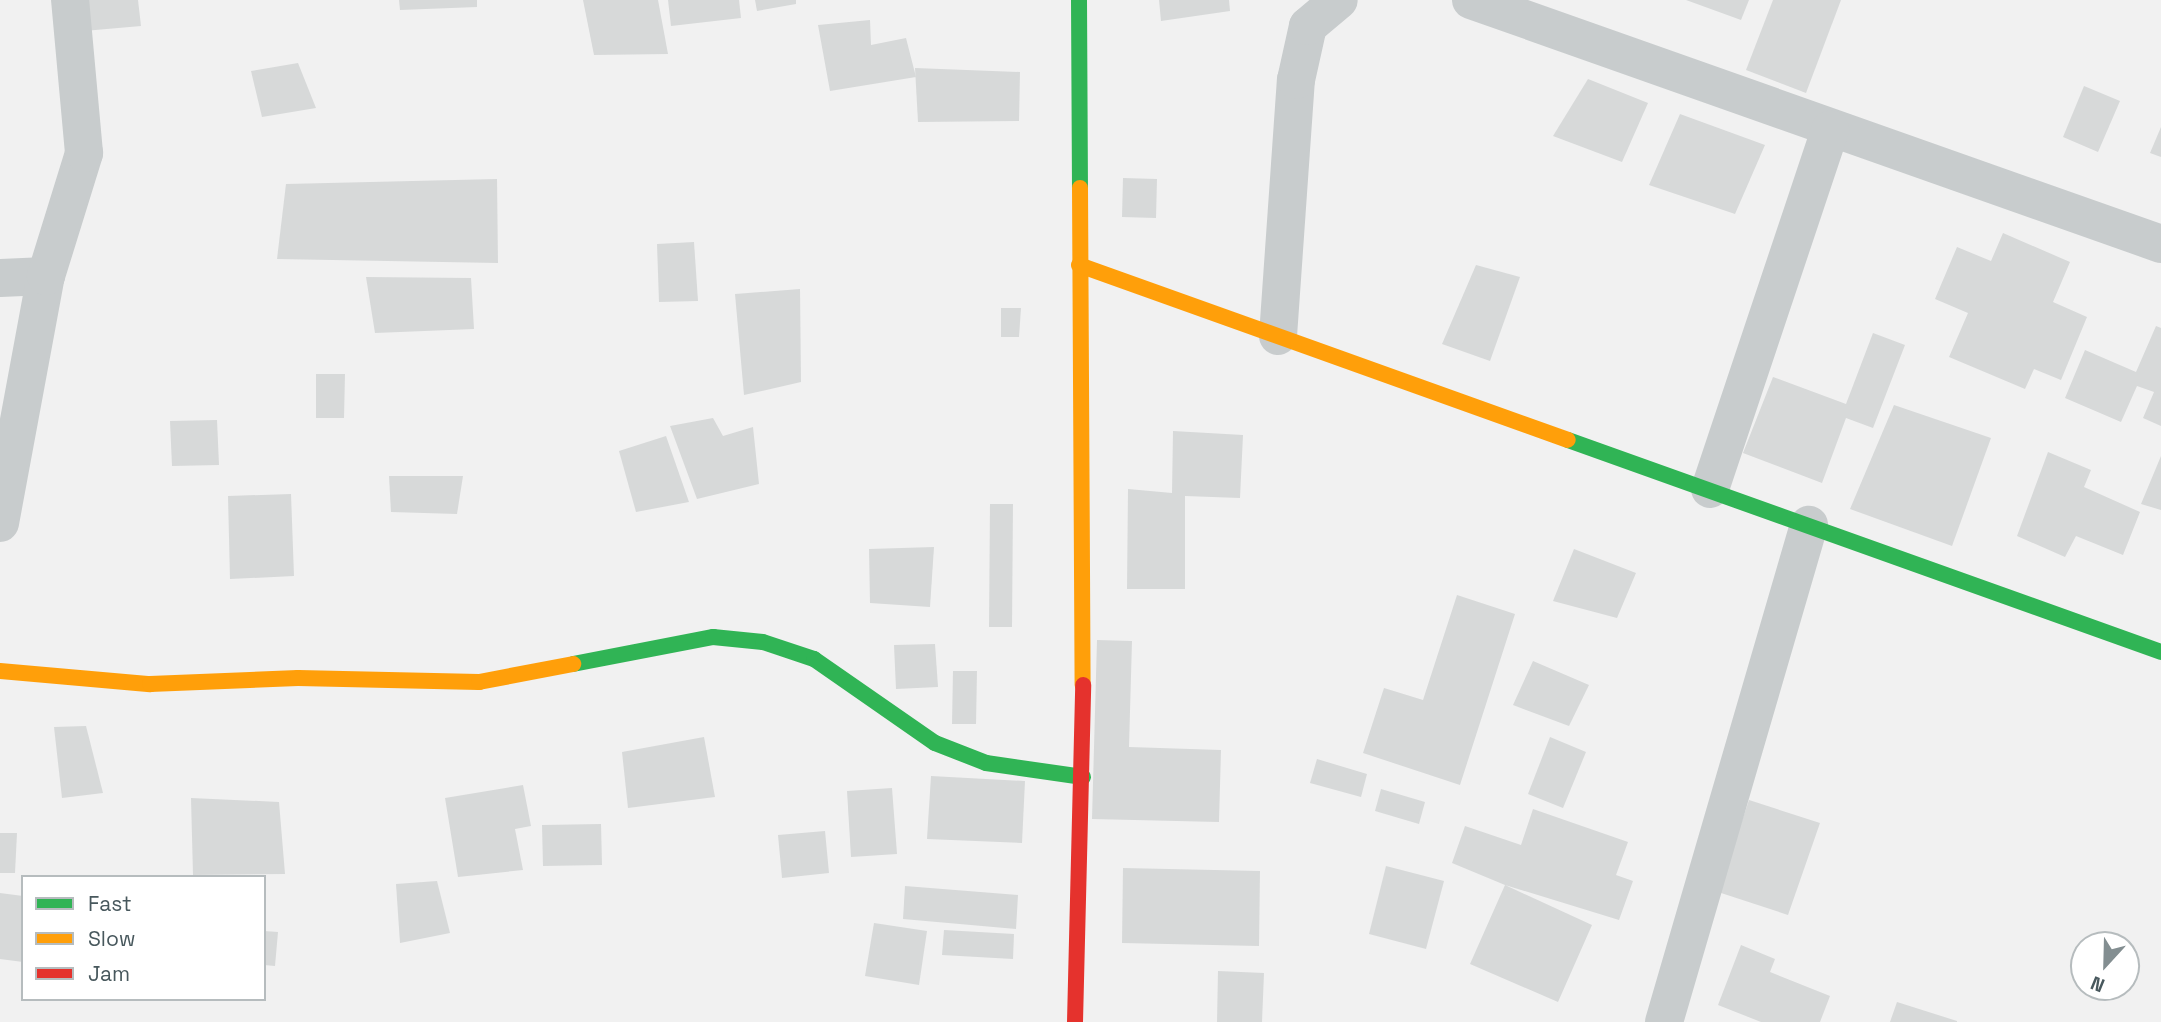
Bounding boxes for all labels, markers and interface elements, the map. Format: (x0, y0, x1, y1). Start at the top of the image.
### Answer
legend (21, 875, 266, 1001)
text: Fast (88, 890, 132, 917)
text: Slow (88, 925, 136, 952)
north arrow (2070, 931, 2140, 1001)
text: Jam (88, 960, 130, 987)
text: N (2087, 970, 2108, 998)

